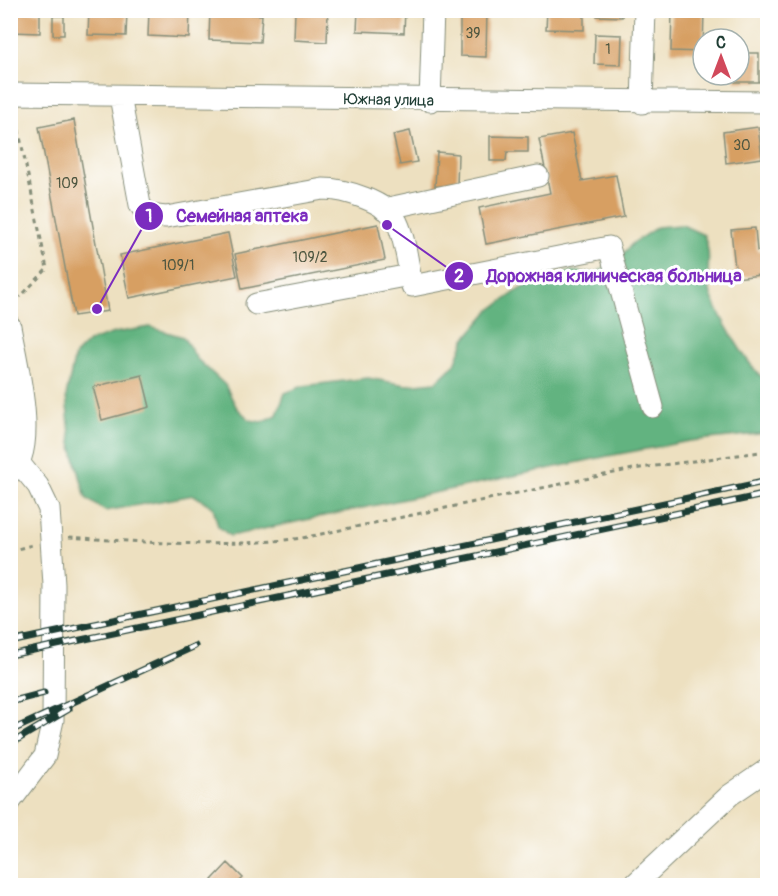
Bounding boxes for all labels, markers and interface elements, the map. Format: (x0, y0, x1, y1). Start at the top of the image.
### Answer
house number: 39 (465, 25, 481, 42)
north arrow (691, 27, 751, 87)
text: С (716, 33, 726, 53)
house number: 1 (605, 41, 611, 58)
street label: Южная улица (344, 89, 434, 111)
house number: 30 (733, 137, 751, 154)
house number: 109 (56, 175, 78, 192)
callout: Семейная аптека (134, 198, 320, 234)
text: 1 (145, 205, 153, 228)
text: Семейная аптека (176, 205, 309, 228)
house number: 109/2 (292, 249, 328, 266)
house number: 109/1 (162, 257, 194, 274)
callout: Дорожная клиническая больница (444, 258, 754, 294)
text: 2 (454, 265, 464, 288)
text: Дорожная клиническая больница (485, 265, 742, 288)

